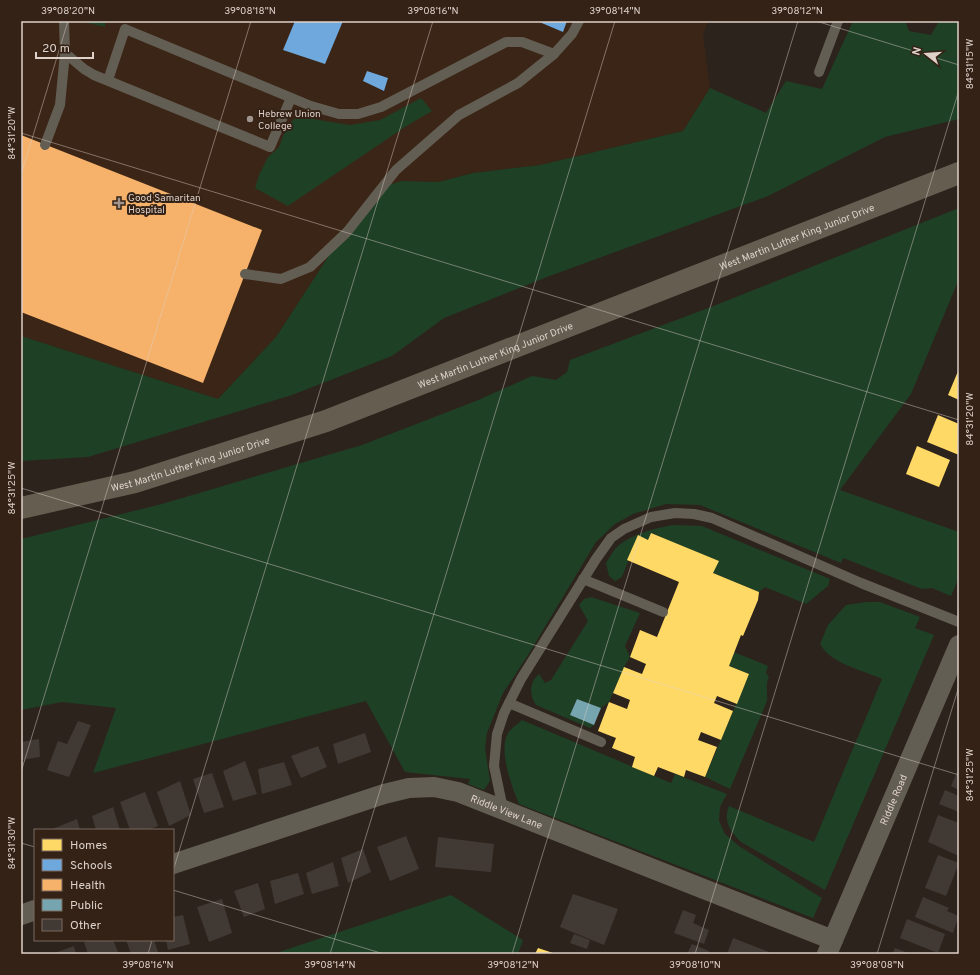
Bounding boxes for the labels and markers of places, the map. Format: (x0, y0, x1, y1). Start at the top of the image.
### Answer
place label: Hebrew Union College (258, 108, 321, 133)
marker: Hebrew Union College (245, 114, 255, 124)
place label: Good Samaritan Hospital (128, 192, 201, 217)
marker: Good Samaritan Hospital (113, 197, 125, 209)

